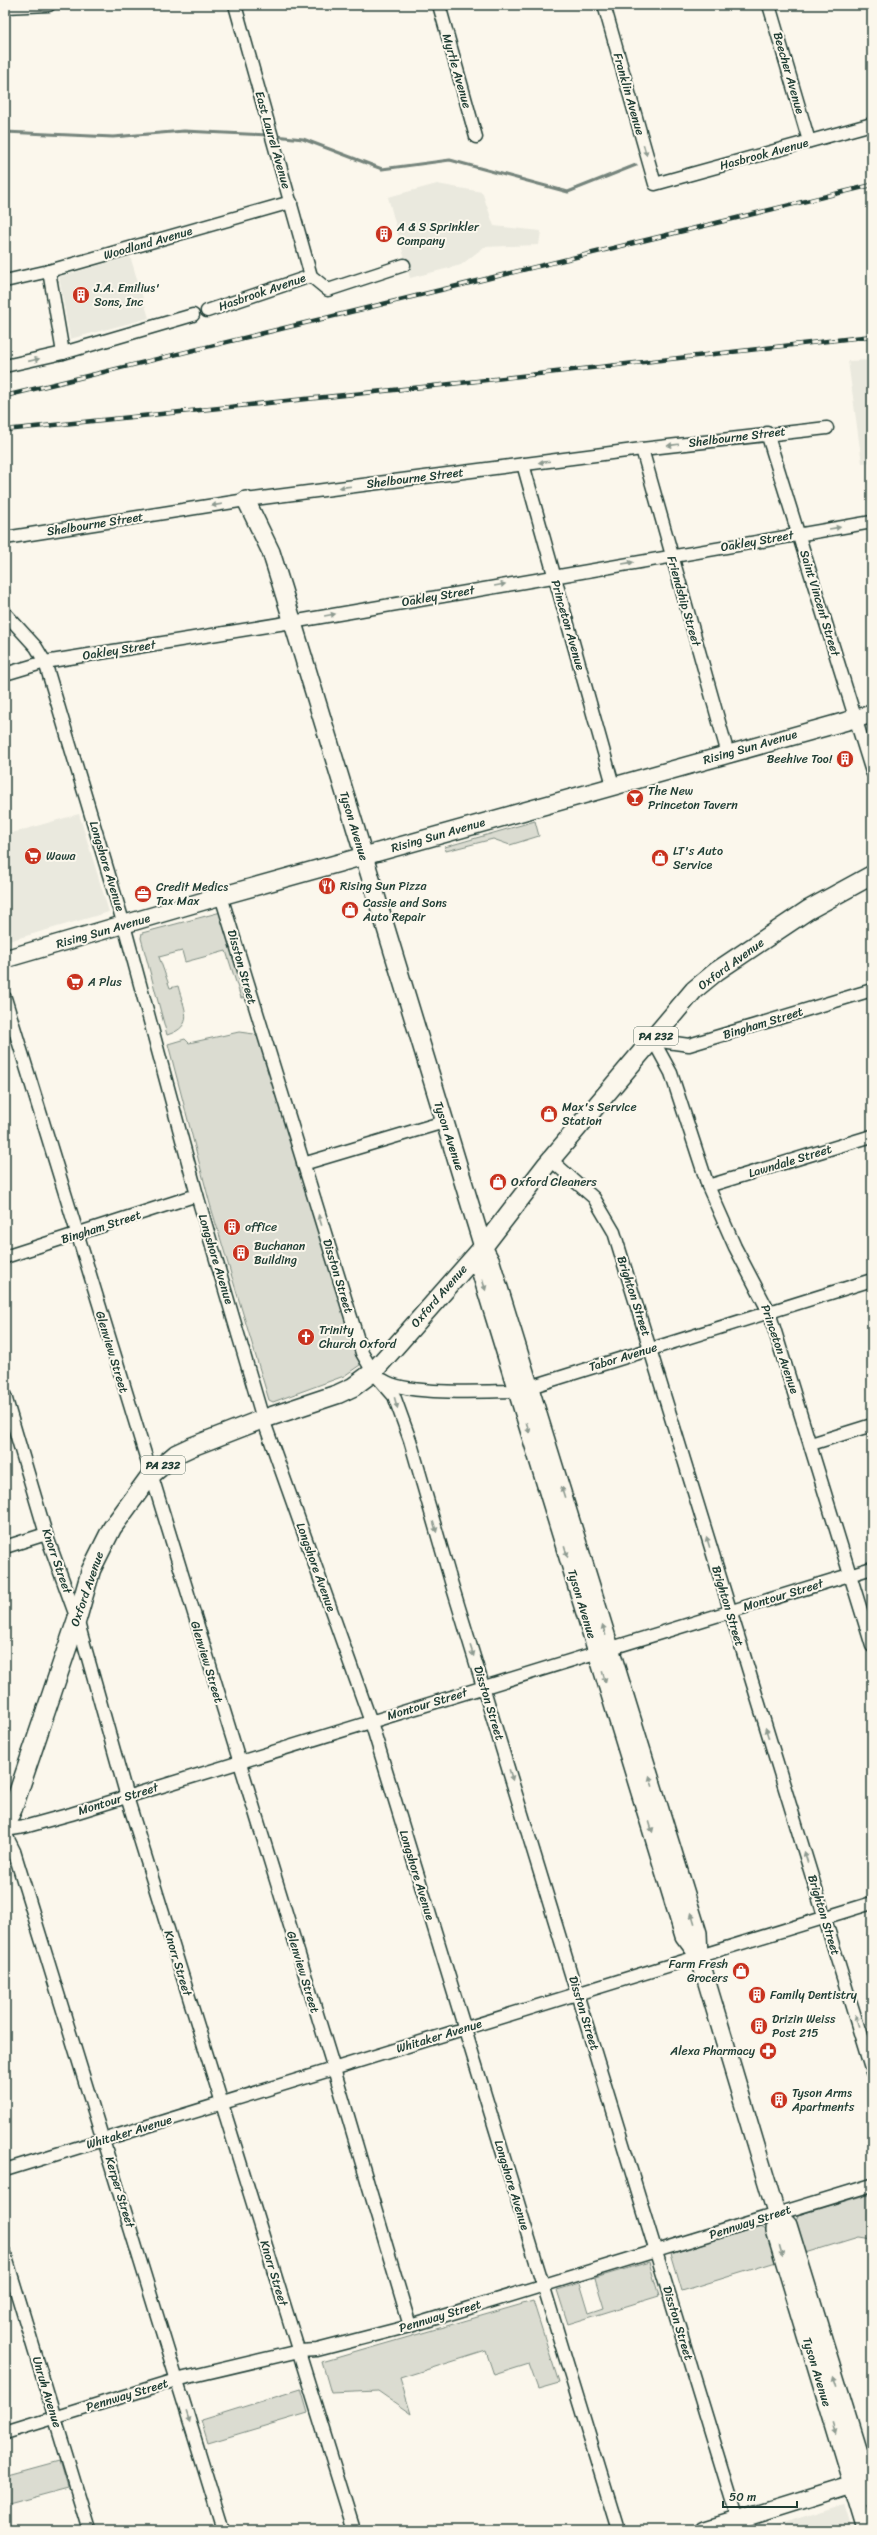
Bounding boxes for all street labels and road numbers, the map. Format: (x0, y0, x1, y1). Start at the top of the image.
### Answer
street label: Beecher Avenue (767, 29, 811, 117)
street label: Myrtle Avenue (436, 31, 478, 111)
street label: Franklin Avenue (607, 50, 651, 138)
street label: East Laurel Avenue (249, 88, 297, 192)
street label: Hasbrook Avenue (717, 132, 811, 176)
street label: Woodland Avenue (101, 220, 195, 266)
street label: Hasbrook Avenue (215, 267, 309, 317)
street label: Shelbourne Street (687, 420, 787, 454)
street label: Shelbourne Street (365, 461, 465, 495)
street label: Shelbourne Street (45, 506, 145, 542)
street label: Oakley Street (719, 524, 796, 558)
street label: Saint Vincent Street (793, 547, 847, 660)
street label: Friendship Street (661, 553, 708, 650)
street label: Princeton Avenue (545, 577, 591, 673)
street label: Oakley Street (400, 579, 477, 613)
street label: Oakley Street (81, 633, 158, 667)
street label: Rising Sun Avenue (700, 723, 800, 771)
street label: Tyson Avenue (333, 788, 375, 864)
street label: Rising Sun Avenue (388, 811, 488, 859)
street label: Longshore Avenue (83, 818, 131, 914)
street label: Rising Sun Avenue (53, 907, 153, 955)
street label: Disston Street (221, 927, 263, 1007)
street label: Oxford Avenue (693, 932, 769, 996)
street label: Bingham Street (720, 1000, 806, 1046)
road number: PA 232 (634, 1027, 678, 1045)
street label: Tyson Avenue (427, 1098, 471, 1174)
street label: Lawndale Street (746, 1138, 834, 1184)
street label: Bingham Street (58, 1204, 144, 1250)
street label: Longshore Avenue (192, 1211, 240, 1307)
street label: Disston Street (316, 1236, 360, 1316)
street label: Brighton Street (611, 1253, 657, 1339)
street label: Oxford Avenue (405, 1259, 473, 1333)
street label: Princeton Avenue (754, 1301, 806, 1397)
street label: Glenview Street (89, 1308, 135, 1396)
street label: Tabor Avenue (586, 1336, 660, 1378)
road number: PA 232 (141, 1456, 185, 1474)
street label: Longshore Avenue (290, 1519, 342, 1615)
street label: Knorr Street (36, 1525, 79, 1598)
street label: Oxford Avenue (64, 1548, 110, 1630)
street label: Brighton Street (705, 1563, 751, 1649)
street label: Tyson Avenue (561, 1566, 603, 1642)
street label: Montour Street (740, 1572, 827, 1618)
street label: Glenview Street (184, 1618, 230, 1706)
street label: Disston Street (467, 1663, 511, 1743)
street label: Montour Street (384, 1681, 471, 1727)
street label: Montour Street (75, 1776, 162, 1822)
street label: Longshore Avenue (393, 1827, 441, 1923)
street label: Brighton Street (801, 1872, 847, 1958)
street label: Knorr Street (158, 1927, 199, 2000)
street label: Glenview Street (280, 1928, 326, 2016)
street label: Disston Street (562, 1973, 606, 2053)
street label: Whitaker Avenue (393, 2012, 485, 2059)
street label: Whitaker Avenue (83, 2108, 175, 2155)
street label: Longshore Avenue (488, 2137, 536, 2233)
street label: Kerper Street (99, 2154, 142, 2231)
street label: Pennway Street (706, 2198, 794, 2246)
street label: Knorr Street (254, 2237, 295, 2310)
street label: Disston Street (656, 2283, 700, 2363)
street label: Pennway Street (396, 2293, 484, 2339)
street label: Tyson Avenue (796, 2334, 838, 2410)
street label: Unruh Avenue (26, 2353, 68, 2431)
street label: Pennway Street (83, 2372, 171, 2418)

